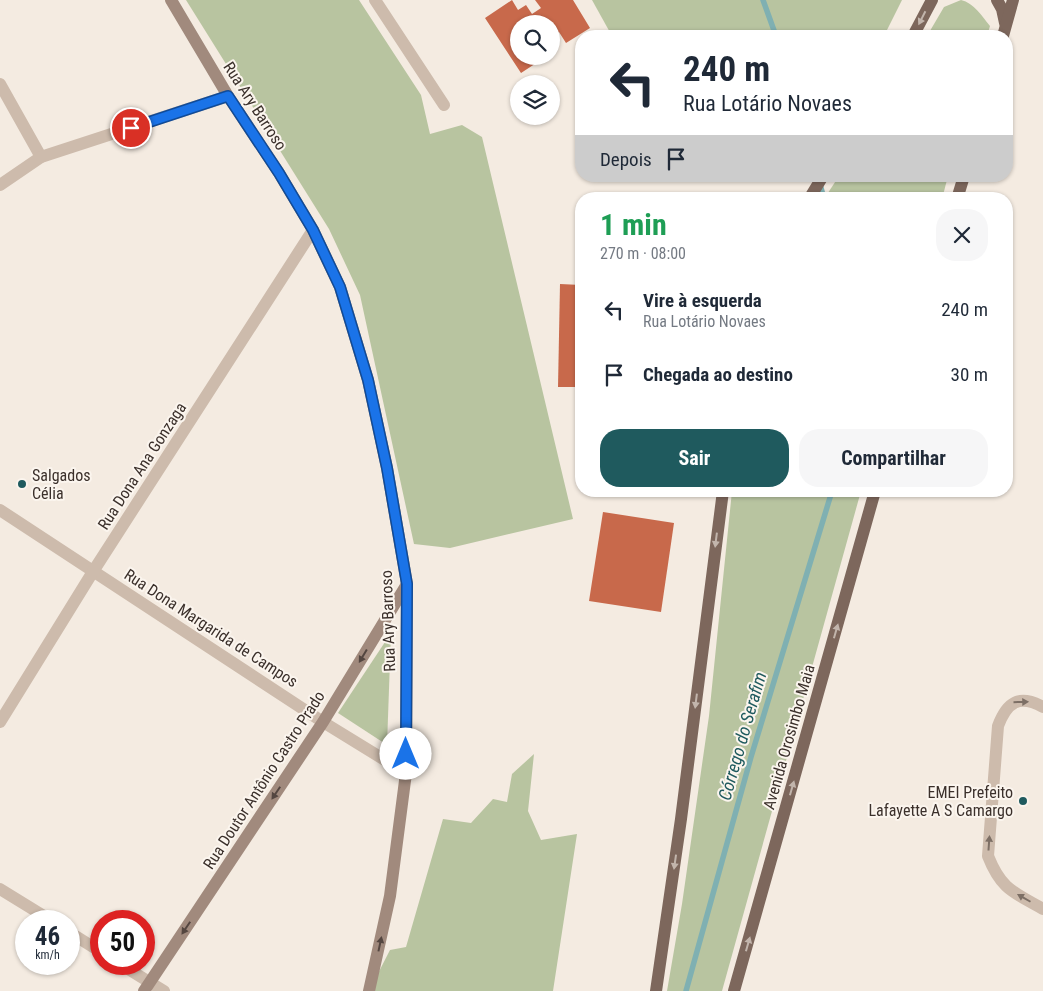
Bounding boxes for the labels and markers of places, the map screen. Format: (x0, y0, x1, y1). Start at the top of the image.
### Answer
pin (110, 107, 152, 149)
place label: Salgados Célia (32, 466, 90, 503)
marker: Salgados Célia (16, 478, 28, 490)
place label: EMEI Prefeito Lafayette A S Camargo (868, 783, 1013, 820)
marker: EMEI Prefeito Lafayette A S Camargo (1017, 795, 1029, 807)

